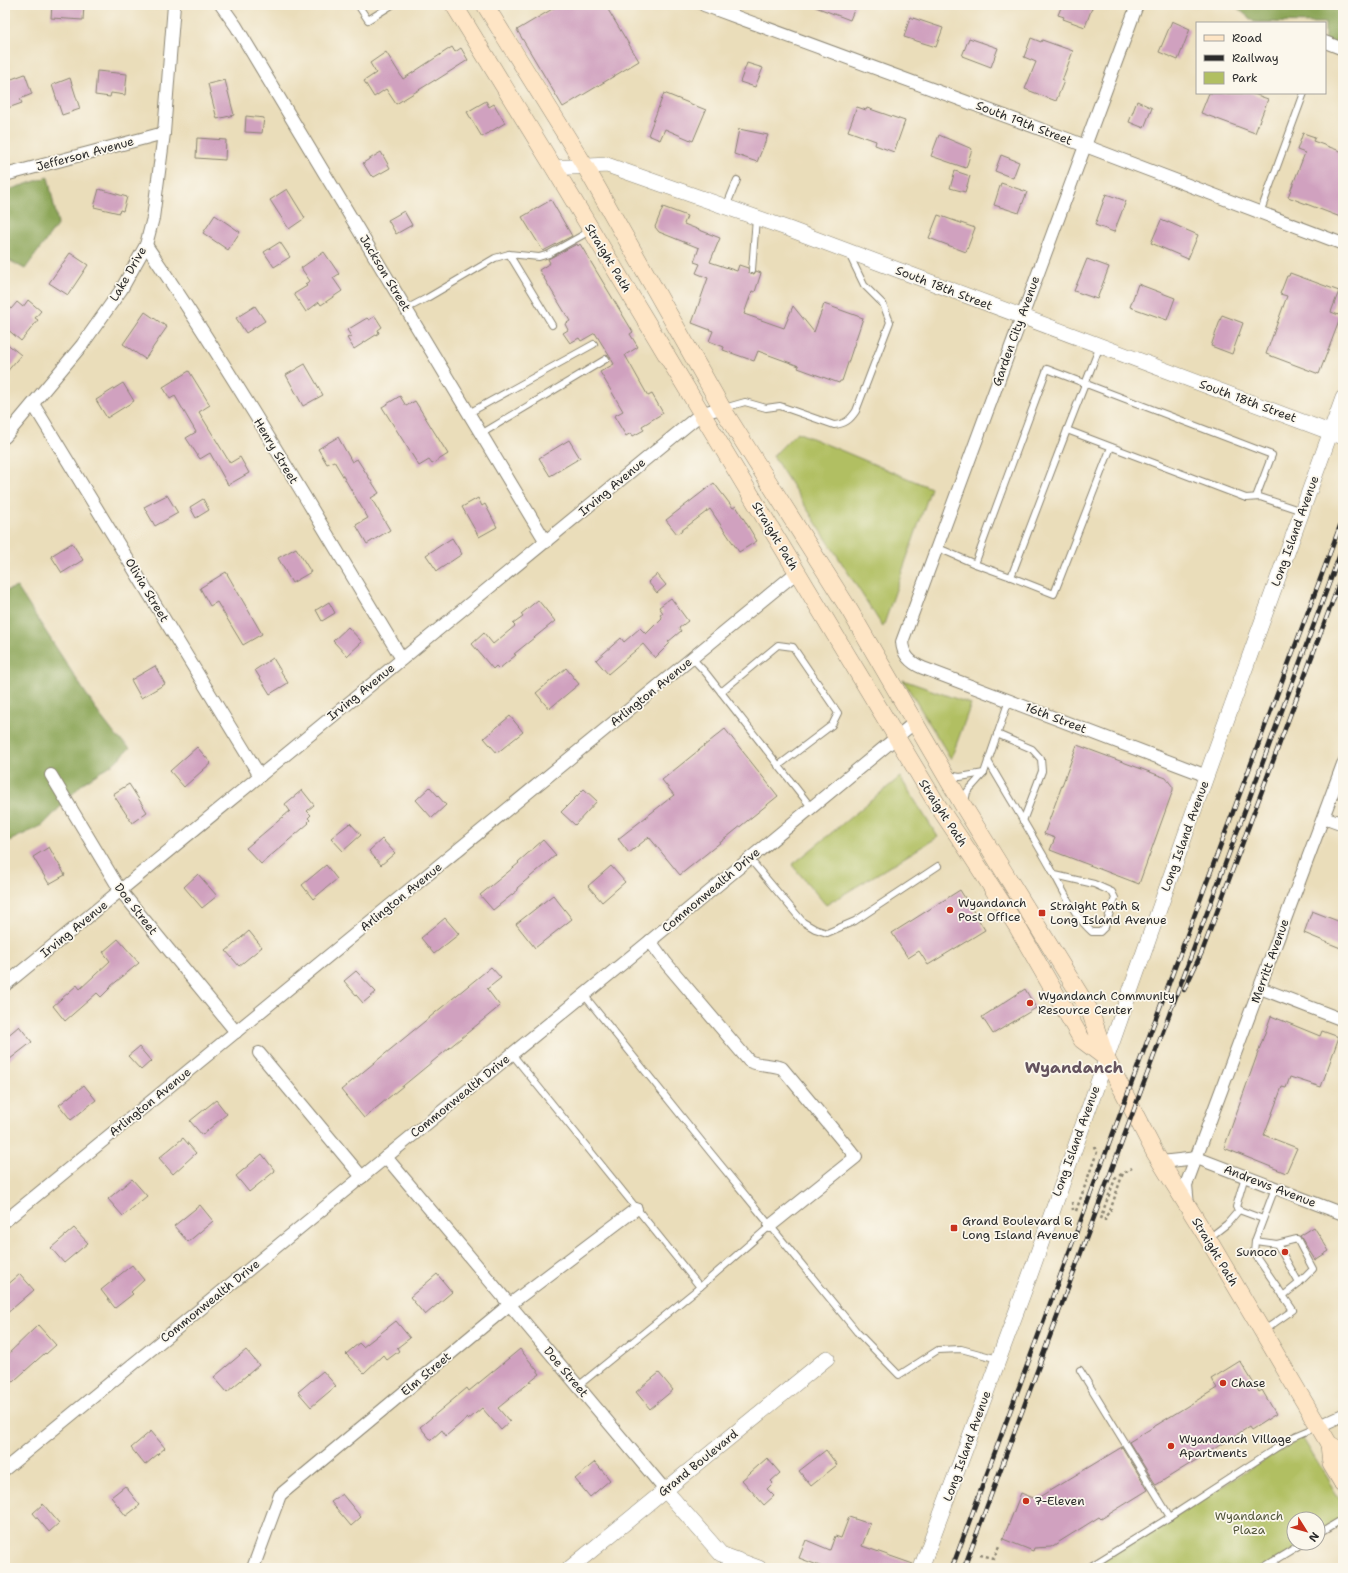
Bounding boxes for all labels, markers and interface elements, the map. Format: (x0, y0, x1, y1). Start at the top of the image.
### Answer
legend (1196, 22, 1326, 94)
text: Road (1232, 30, 1263, 46)
text: Railway (1232, 50, 1279, 66)
text: Park (1232, 70, 1258, 86)
street label: South 19th Street (974, 97, 1074, 149)
street label: Jefferson Avenue (34, 133, 136, 175)
street label: Straight Path (581, 221, 635, 295)
street label: Jackson Street (356, 232, 414, 314)
street label: Lake Drive (106, 244, 150, 304)
street label: South 18th Street (893, 262, 995, 314)
street label: Garden City Avenue (989, 274, 1043, 388)
street label: South 18th Street (1197, 376, 1299, 426)
street label: Henry Street (250, 415, 302, 487)
street label: Irving Avenue (575, 454, 649, 520)
street label: Long Island Avenue (1268, 473, 1323, 589)
street label: Straight Path (748, 499, 802, 573)
street label: Olivia Street (122, 555, 172, 625)
street label: Arlington Avenue (607, 654, 695, 730)
street label: Irving Avenue (324, 660, 398, 724)
street label: 16th Street (1023, 699, 1089, 737)
street label: Straight Path (915, 776, 971, 850)
street label: Long Island Avenue (1158, 778, 1213, 894)
street label: Commonwealth Drive (659, 844, 764, 936)
street label: Arlington Avenue (357, 859, 445, 935)
street label: Doe Street (111, 880, 161, 938)
place label: Wyandanch Post Office (958, 895, 1027, 925)
street label: Irving Avenue (37, 897, 111, 961)
place label: Straight Path & Long Island Avenue (1050, 898, 1167, 928)
marker: Wyandanch Post Office (945, 905, 955, 915)
marker: Straight Path & Long Island Avenue (1037, 908, 1047, 918)
street label: Merritt Avenue (1247, 916, 1293, 1005)
place label: Wyandanch Community Resource Center (1038, 988, 1175, 1018)
marker: Wyandanch Community Resource Center (1025, 998, 1035, 1008)
street label: Commonwealth Drive (407, 1051, 513, 1141)
district label: Wyandanch (1025, 1057, 1124, 1078)
street label: Arlington Avenue (106, 1064, 194, 1140)
street label: Long Island Avenue (1049, 1083, 1104, 1199)
street label: Andrews Avenue (1222, 1161, 1319, 1211)
place label: Grand Boulevard & Long Island Avenue (962, 1213, 1079, 1243)
street label: Straight Path (1188, 1215, 1242, 1289)
marker: Grand Boulevard & Long Island Avenue (949, 1223, 959, 1233)
place label: Sunoco (1236, 1244, 1277, 1260)
marker: Sunoco (1280, 1247, 1290, 1257)
street label: Commonwealth Drive (157, 1256, 263, 1346)
street label: Doe Street (540, 1343, 592, 1401)
street label: Elm Street (398, 1348, 454, 1400)
place label: Chase (1231, 1375, 1266, 1391)
marker: Chase (1218, 1378, 1228, 1388)
street label: Long Island Avenue (940, 1388, 995, 1504)
street label: Grand Boulevard (655, 1426, 741, 1500)
place label: Wyandanch Village Apartments (1179, 1431, 1292, 1461)
marker: Wyandanch Village Apartments (1166, 1441, 1176, 1451)
place label: 7-Eleven (1034, 1493, 1085, 1509)
marker: 7-Eleven (1021, 1496, 1031, 1506)
park label: Wyandanch Plaza (1215, 1508, 1283, 1538)
north arrow (1286, 1511, 1326, 1551)
text: N (1305, 1529, 1322, 1545)

